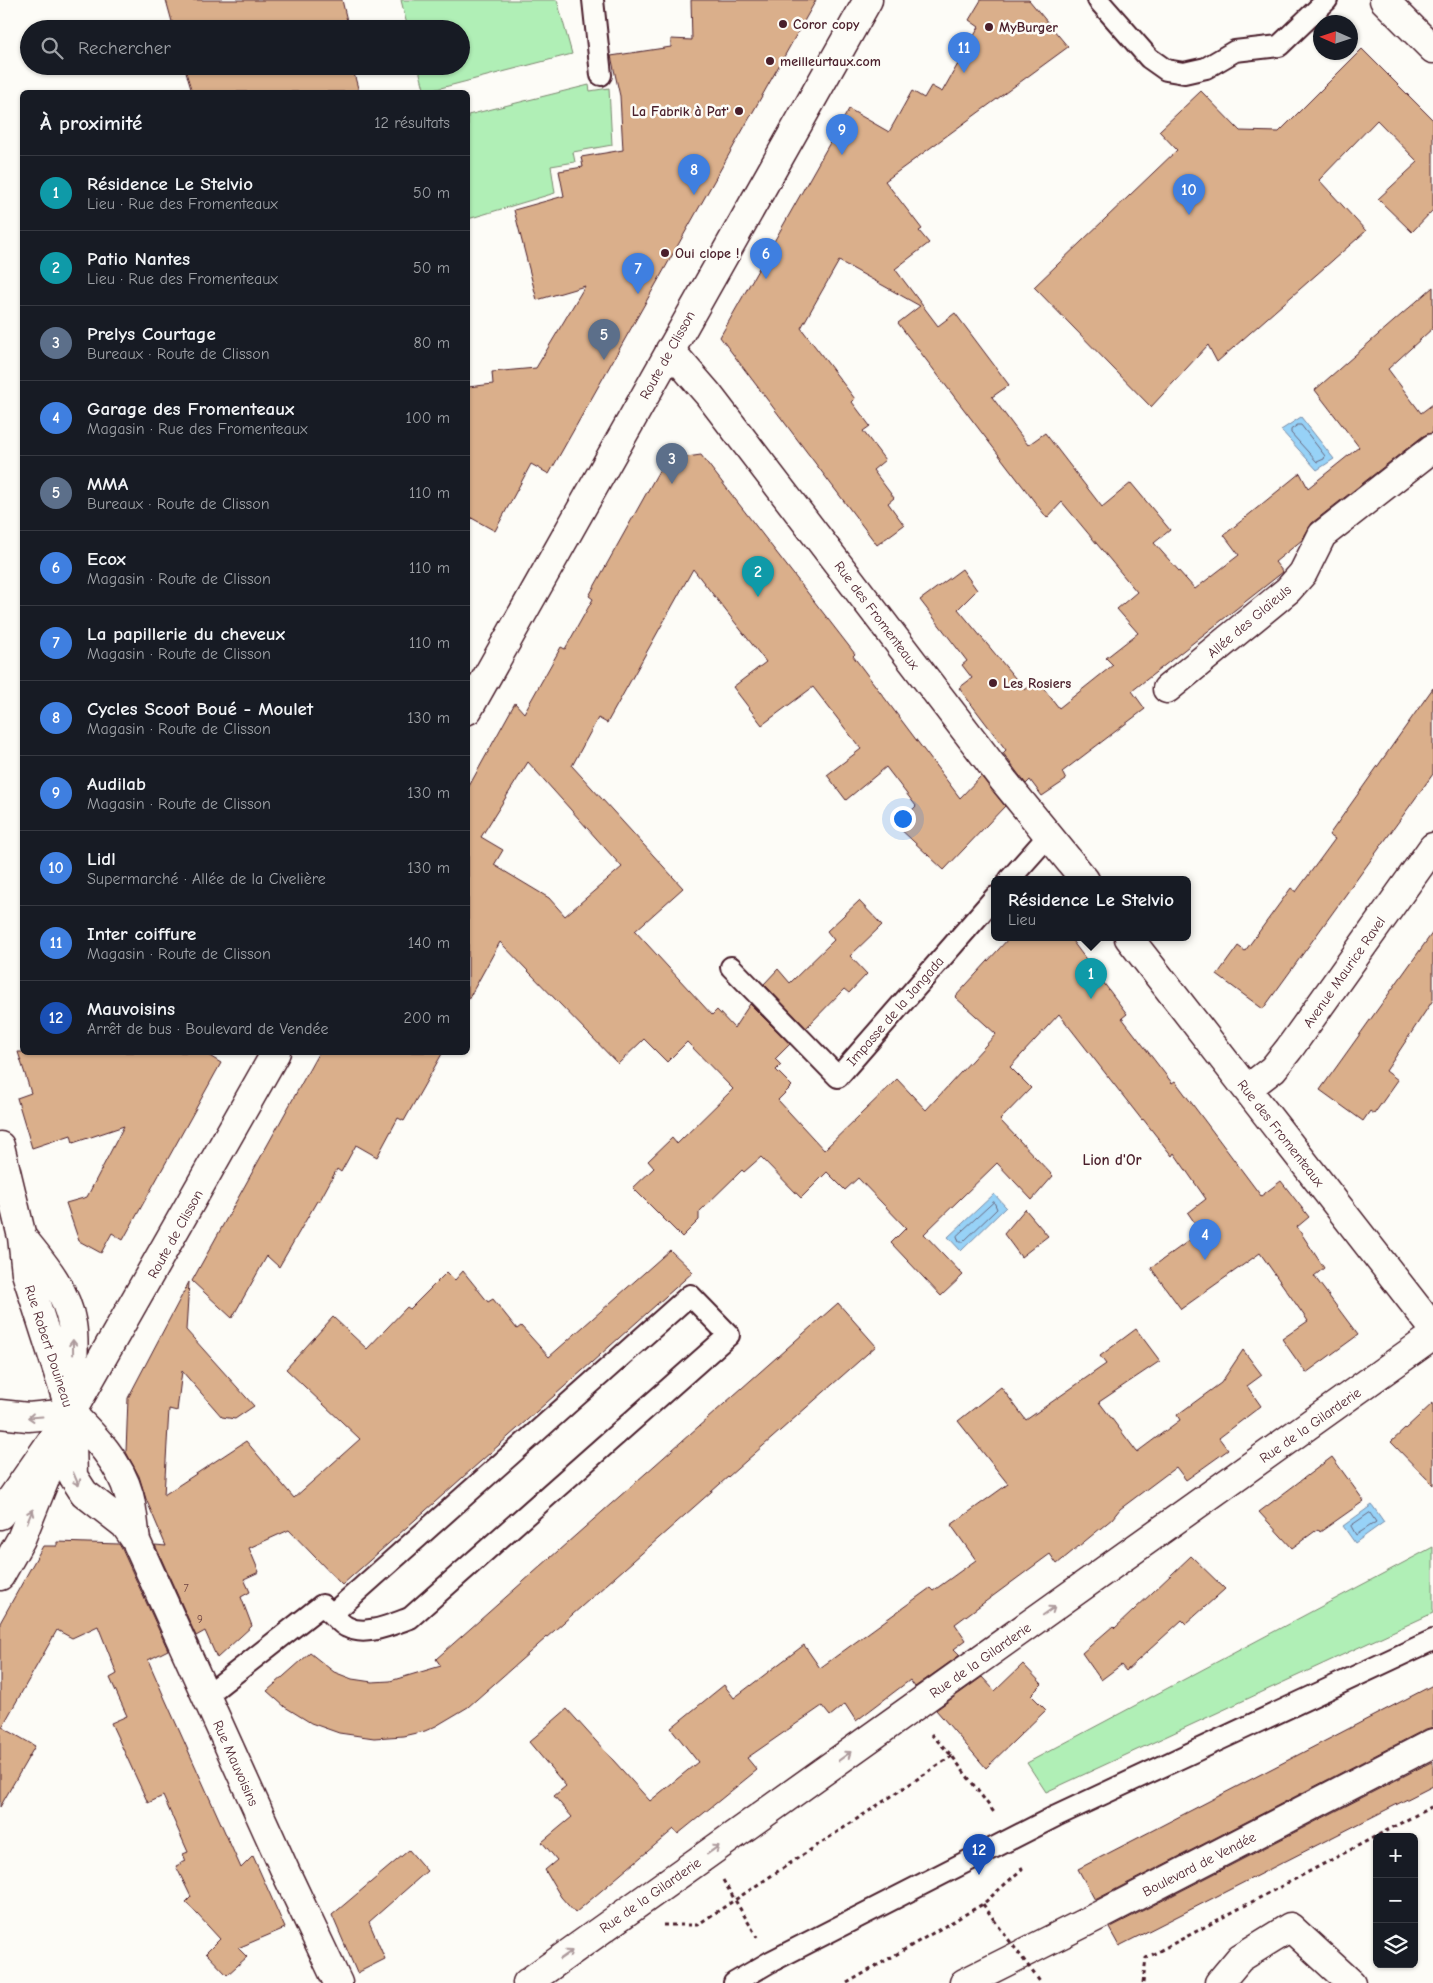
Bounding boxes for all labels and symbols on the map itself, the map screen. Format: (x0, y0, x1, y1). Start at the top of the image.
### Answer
north arrow (1313, 15, 1358, 60)
place label: Coror copy (793, 16, 860, 33)
marker: Coror copy (777, 18, 789, 30)
place label: MyBurger (999, 19, 1058, 36)
marker: MyBurger (983, 21, 995, 33)
pin: 11 (948, 32, 980, 73)
place label: meilleurtaux.com (780, 53, 881, 70)
marker: meilleurtaux.com (764, 55, 776, 67)
place label: La Fabrik à Pat' (632, 103, 729, 120)
marker: La Fabrik à Pat' (733, 105, 745, 117)
pin: 9 (826, 114, 858, 155)
pin: 8 (678, 154, 710, 195)
pin: 10 (1173, 174, 1205, 215)
pin: 6 (750, 238, 782, 279)
place label: Oui clope ! (675, 245, 740, 262)
marker: Oui clope ! (659, 247, 671, 259)
pin: 7 (622, 253, 654, 294)
street label: Route de Clisson (636, 308, 699, 403)
pin: 5 (588, 319, 620, 360)
pin: 3 (656, 443, 688, 484)
pin: 2 (742, 556, 774, 597)
street label: Rue des Fromenteaux (830, 558, 923, 673)
street label: Allée des Glaïeuls (1204, 581, 1295, 661)
place label: Les Rosiers (1003, 675, 1071, 692)
marker: Les Rosiers (987, 677, 999, 689)
your location (890, 806, 916, 832)
street label: Avenue Maurice Ravel (1300, 913, 1389, 1031)
street label: Impasse de la Jangada (843, 953, 948, 1070)
pin: 1 (1075, 958, 1107, 999)
street label: Rue des Fromenteaux (1234, 1077, 1328, 1190)
district label: Lion d'Or (1082, 1151, 1142, 1169)
street label: Route de Clisson (144, 1187, 207, 1282)
pin: 4 (1189, 1219, 1221, 1260)
street label: Rue Robert Douineau (21, 1283, 76, 1409)
one-way arrow (68, 1339, 77, 1355)
street label: Rue de la Gilarderie (1256, 1384, 1364, 1467)
one-way arrow (28, 1412, 44, 1421)
one-way arrow (72, 1471, 81, 1486)
one-way arrow (26, 1509, 35, 1524)
house number: 7 (183, 1582, 189, 1595)
one-way arrow (1042, 1606, 1056, 1616)
house number: 9 (197, 1613, 203, 1626)
street label: Rue de la Gilarderie (926, 1619, 1034, 1702)
street label: Rue Mauvoisins (209, 1718, 262, 1809)
one-way arrow (838, 1751, 852, 1761)
street label: Boulevard de Vendée (1140, 1828, 1259, 1900)
pin: 12 (963, 1834, 995, 1875)
one-way arrow (706, 1845, 720, 1855)
street label: Rue de la Gilarderie (596, 1854, 704, 1937)
one-way arrow (559, 1950, 573, 1960)

